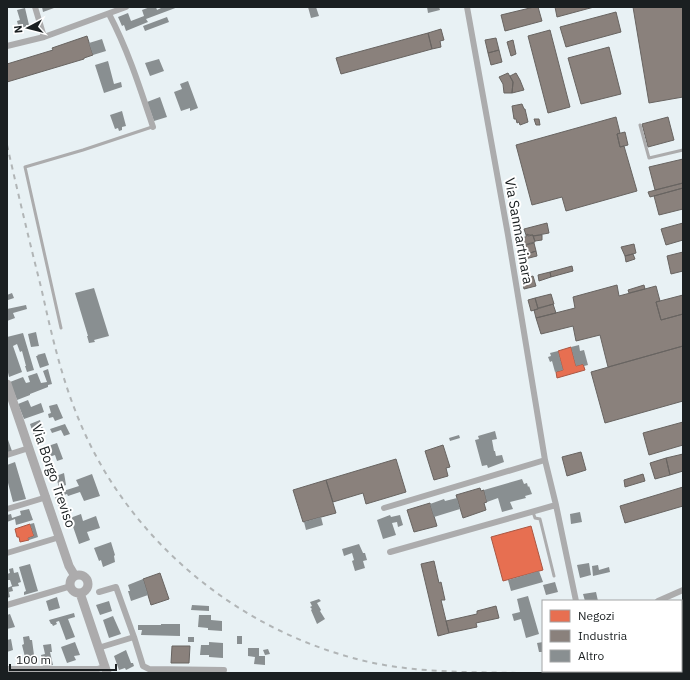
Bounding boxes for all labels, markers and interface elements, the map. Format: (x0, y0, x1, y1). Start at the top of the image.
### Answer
north arrow (8, 8, 48, 48)
text: N (11, 24, 26, 34)
street label: Via Sanmartinara (501, 176, 537, 286)
street label: Via Borgo Treviso (28, 422, 80, 530)
legend (542, 600, 682, 672)
text: Negozi (578, 608, 615, 623)
text: Industria (578, 628, 628, 643)
scale bar (10, 646, 116, 672)
text: Altro (578, 648, 604, 663)
text: 100 m (16, 652, 51, 667)

